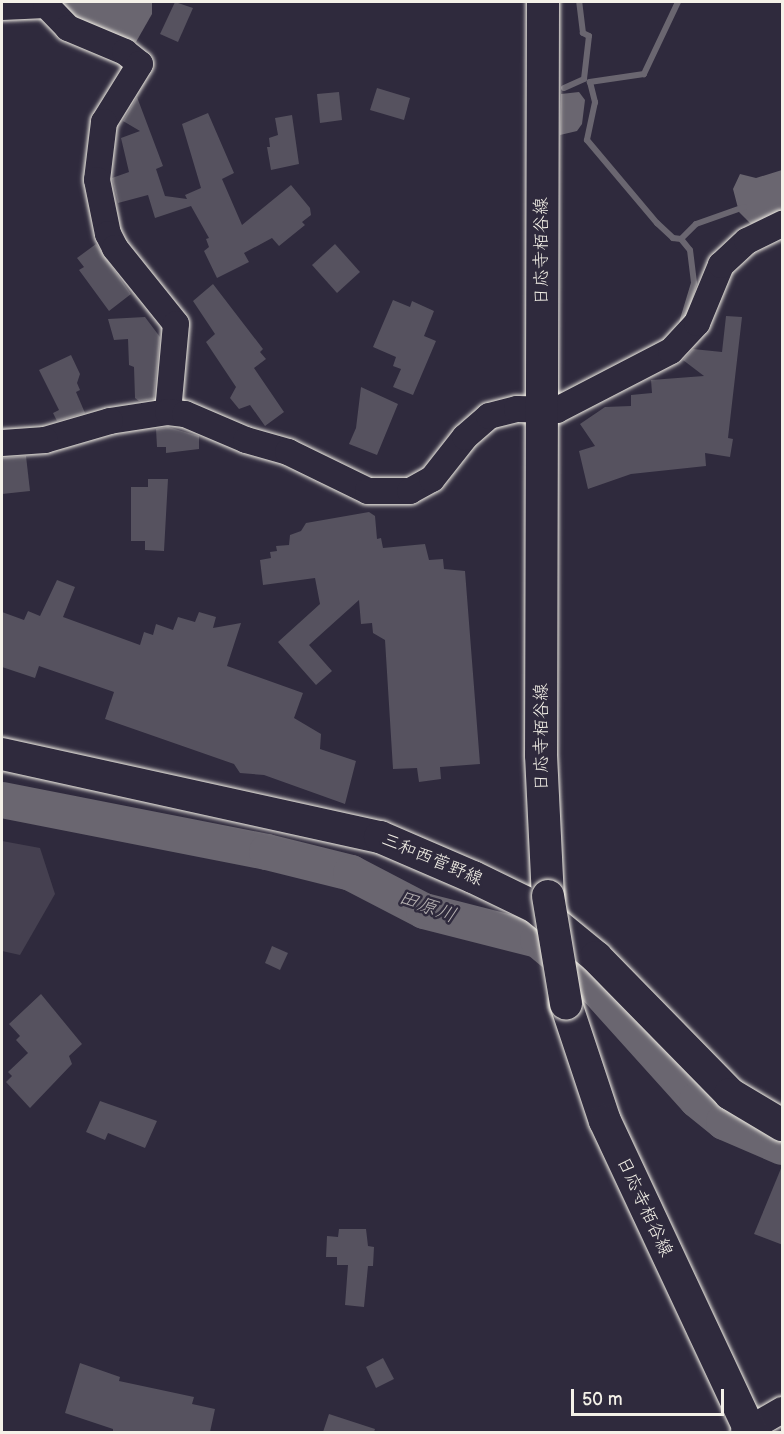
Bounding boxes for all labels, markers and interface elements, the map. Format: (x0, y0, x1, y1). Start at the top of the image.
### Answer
street label: 日応寺栢谷線 (531, 197, 553, 305)
street label: 日応寺栢谷線 (531, 683, 553, 791)
street label: 三和西菅野線 (378, 829, 486, 891)
water label: 田原川 (395, 885, 459, 929)
street label: 日応寺栢谷線 (611, 1153, 677, 1261)
scale bar (574, 1377, 727, 1415)
text: 50 m (582, 1389, 623, 1410)

